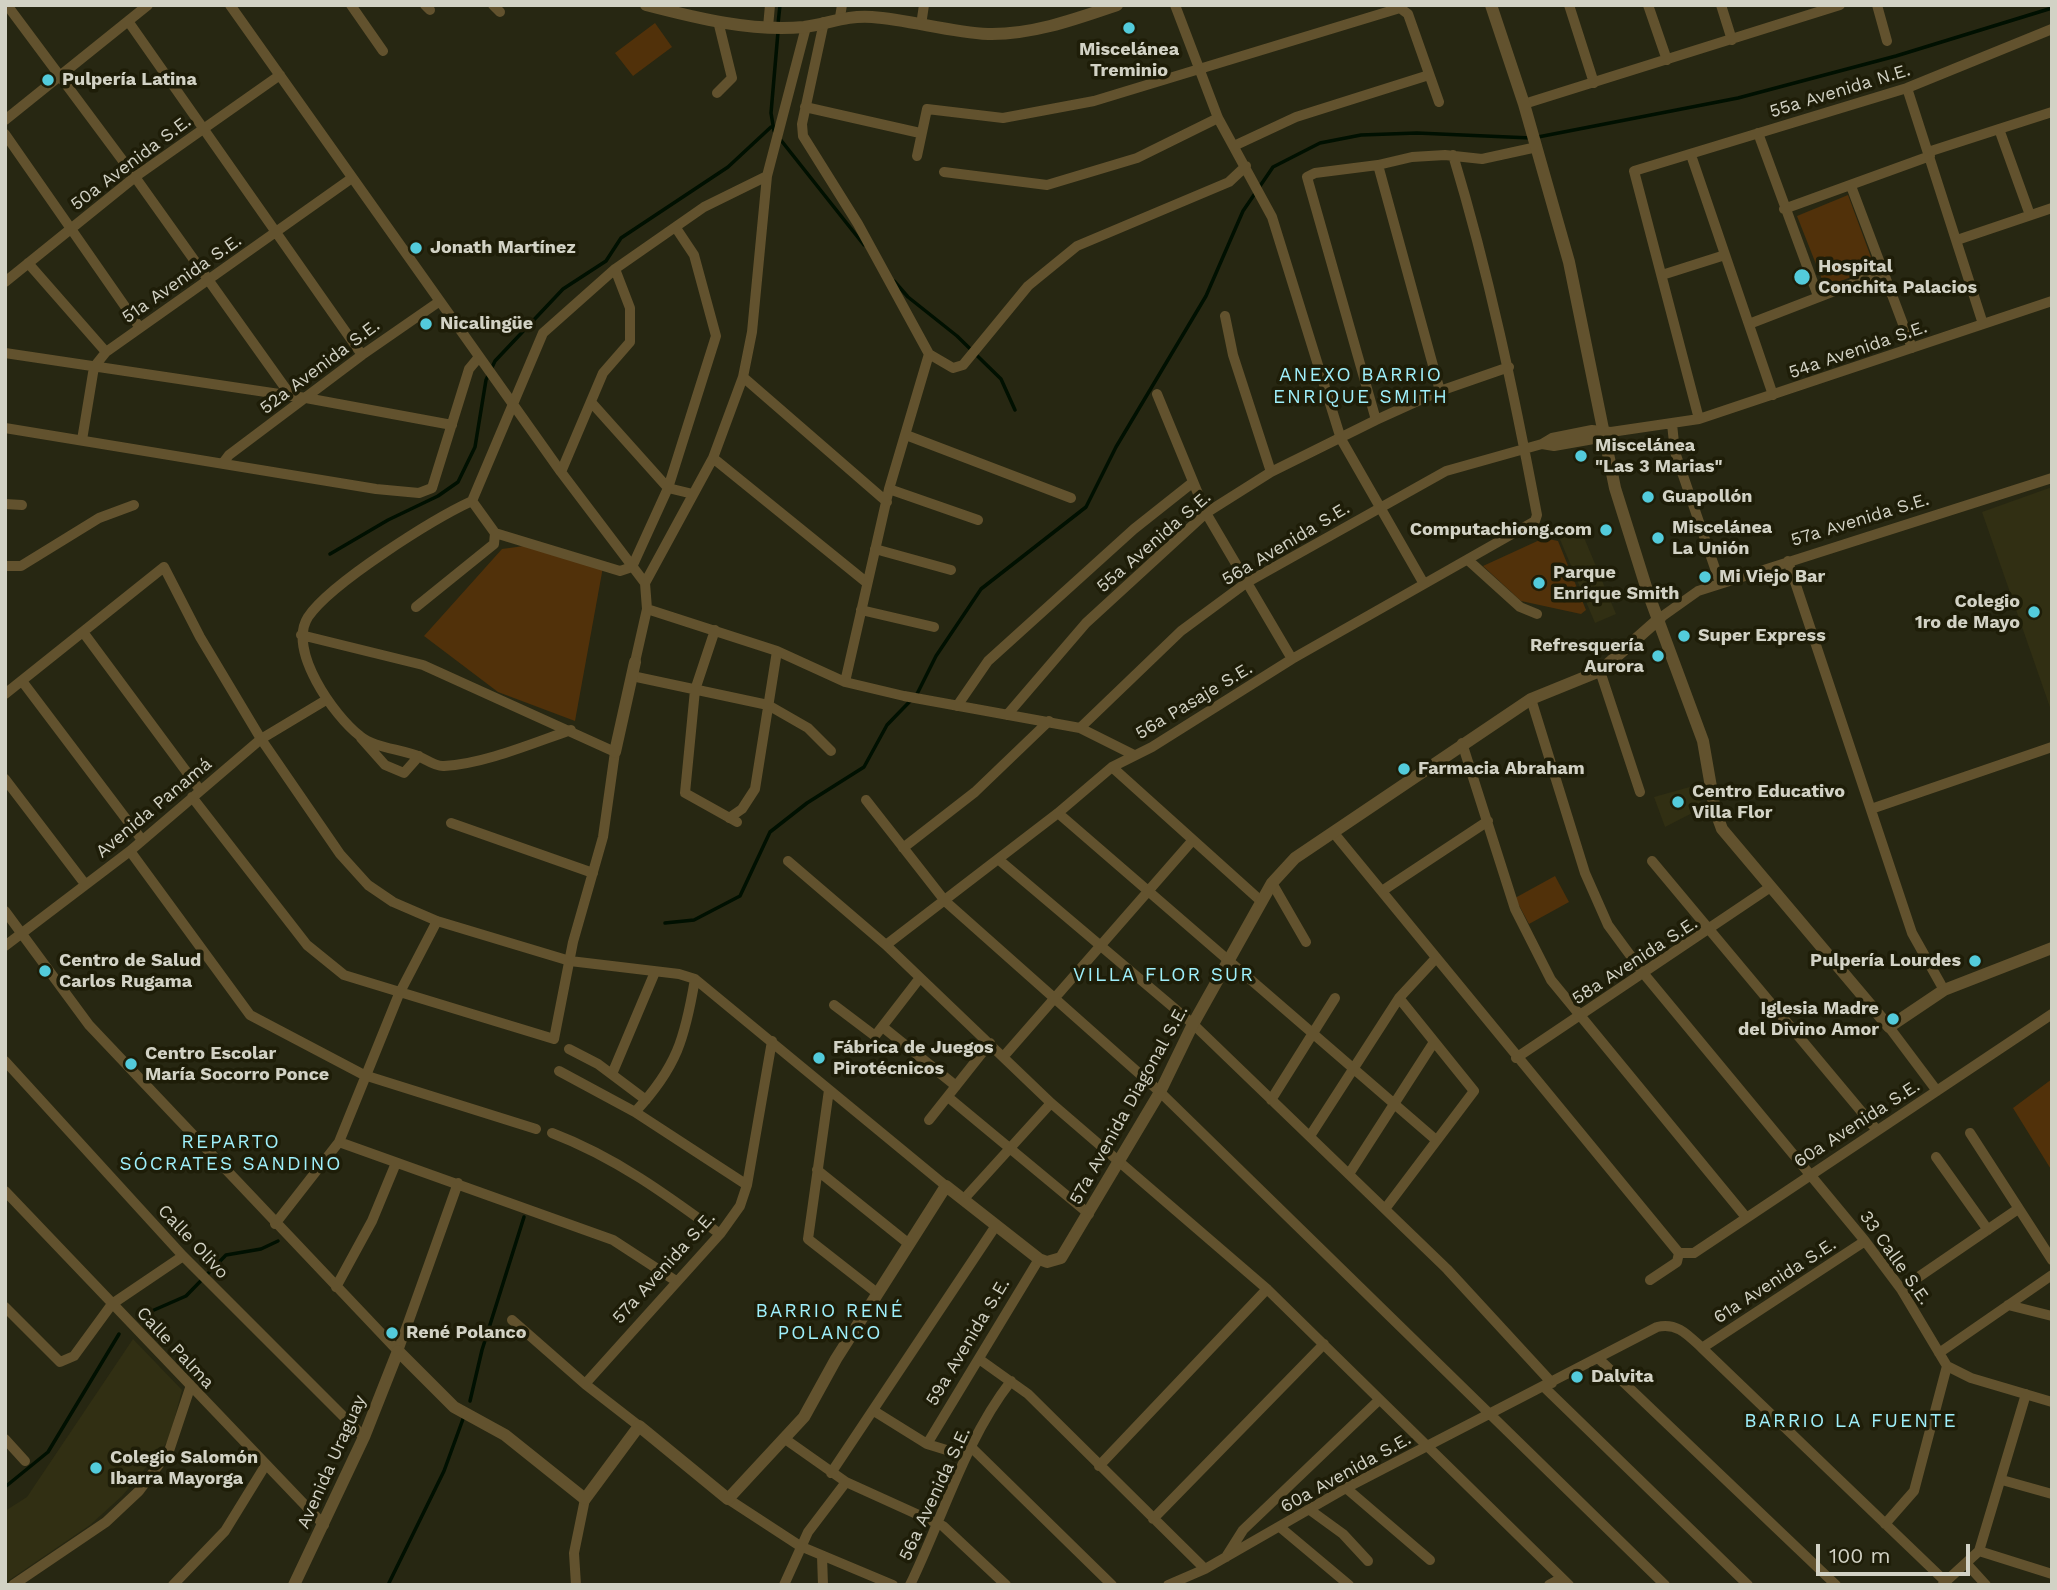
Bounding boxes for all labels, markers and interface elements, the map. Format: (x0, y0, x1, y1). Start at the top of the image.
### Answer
marker: Miscelánea Treminio (1121, 20, 1137, 36)
place label: Miscelánea Treminio (1079, 39, 1179, 82)
street label: 55a Avenida N.E. (1767, 59, 1913, 123)
place label: Pulpería Latina (62, 69, 197, 91)
marker: Pulpería Latina (40, 72, 56, 88)
street label: 50a Avenida S.E. (67, 111, 195, 215)
street label: 51a Avenida S.E. (118, 230, 246, 328)
place label: Jonath Martínez (430, 237, 576, 259)
marker: Jonath Martínez (408, 240, 424, 256)
place label: Hospital Conchita Palacios (1818, 256, 1977, 298)
marker: Hospital Conchita Palacios (1792, 267, 1812, 287)
place label: Nicalingüe (440, 313, 533, 335)
street label: 52a Avenida S.E. (256, 315, 384, 419)
marker: Nicalingüe (418, 316, 434, 332)
street label: 54a Avenida S.E. (1786, 316, 1930, 384)
district label: ANEXO BARRIO ENRIQUE SMITH (1275, 364, 1447, 408)
place label: Miscelánea "Las 3 Marias" (1595, 435, 1723, 478)
marker: Miscelánea "Las 3 Marias" (1573, 448, 1589, 464)
street label: 55a Avenida S.E. (1092, 486, 1216, 598)
place label: Guapollón (1662, 486, 1752, 508)
marker: Guapollón (1640, 489, 1656, 505)
street label: 57a Avenida S.E. (1788, 489, 1932, 551)
street label: 56a Avenida S.E. (1218, 497, 1354, 591)
place label: Miscelánea La Unión (1672, 517, 1772, 560)
place label: Computachiong.com (1410, 519, 1592, 541)
marker: Computachiong.com (1598, 522, 1614, 538)
marker: Miscelánea La Unión (1650, 530, 1666, 546)
place label: Parque Enrique Smith (1553, 562, 1679, 604)
place label: Mi Viejo Bar (1719, 566, 1825, 588)
marker: Mi Viejo Bar (1697, 569, 1713, 585)
marker: Parque Enrique Smith (1531, 575, 1547, 591)
place label: Colegio 1ro de Mayo (1915, 591, 2020, 634)
marker: Colegio 1ro de Mayo (2026, 604, 2042, 620)
place label: Super Express (1698, 625, 1826, 647)
marker: Super Express (1676, 628, 1692, 644)
place label: Refresquería Aurora (1530, 635, 1644, 678)
marker: Refresquería Aurora (1650, 648, 1666, 664)
street label: 56a Pasaje S.E. (1132, 658, 1256, 744)
street label: Avenida Panamá (92, 753, 216, 863)
place label: Farmacia Abraham (1418, 758, 1585, 780)
marker: Farmacia Abraham (1396, 761, 1412, 777)
place label: Centro Educativo Villa Flor (1692, 781, 1845, 824)
marker: Centro Educativo Villa Flor (1670, 794, 1686, 810)
street label: 58a Avenida S.E. (1568, 912, 1702, 1010)
place label: Centro de Salud Carlos Rugama (59, 950, 201, 992)
place label: Pulpería Lourdes (1810, 950, 1961, 972)
marker: Pulpería Lourdes (1967, 953, 1983, 969)
marker: Centro de Salud Carlos Rugama (37, 963, 53, 979)
district label: VILLA FLOR SUR (1075, 964, 1253, 986)
place label: Iglesia Madre del Divino Amor (1738, 998, 1879, 1040)
street label: 57a Avenida Diagonal S.E. (1065, 1001, 1193, 1209)
marker: Iglesia Madre del Divino Amor (1885, 1011, 1901, 1027)
place label: Fábrica de Juegos Pirotécnicos (833, 1037, 994, 1080)
place label: Centro Escolar María Socorro Ponce (145, 1043, 329, 1086)
marker: Fábrica de Juegos Pirotécnicos (811, 1050, 827, 1066)
marker: Centro Escolar María Socorro Ponce (123, 1056, 139, 1072)
street label: 60a Avenida S.E. (1790, 1075, 1924, 1173)
district label: REPARTO SÓCRATES SANDINO (121, 1131, 341, 1175)
street label: Calle Olivo (153, 1200, 233, 1284)
street label: 57a Avenida S.E. (608, 1207, 720, 1329)
street label: 33 Calle S.E. (1855, 1207, 1935, 1309)
street label: 61a Avenida S.E. (1710, 1233, 1840, 1329)
street label: 59a Avenida S.E. (921, 1274, 1015, 1410)
district label: BARRIO RENÉ POLANCO (757, 1300, 903, 1344)
street label: Calle Palma (132, 1303, 218, 1393)
place label: René Polanco (406, 1322, 527, 1344)
marker: René Polanco (384, 1325, 400, 1341)
place label: Dalvita (1591, 1366, 1654, 1388)
marker: Dalvita (1569, 1369, 1585, 1385)
street label: Avenida Uraguay (293, 1392, 371, 1532)
district label: BARRIO LA FUENTE (1746, 1410, 1956, 1432)
street label: 56a Avenida S.E. (895, 1424, 975, 1564)
street label: 60a Avenida S.E. (1277, 1428, 1415, 1518)
place label: Colegio Salomón Ibarra Mayorga (110, 1447, 258, 1490)
marker: Colegio Salomón Ibarra Mayorga (88, 1460, 104, 1476)
scale bar (1819, 1530, 1973, 1574)
text: 100 m (1829, 1543, 1891, 1568)

